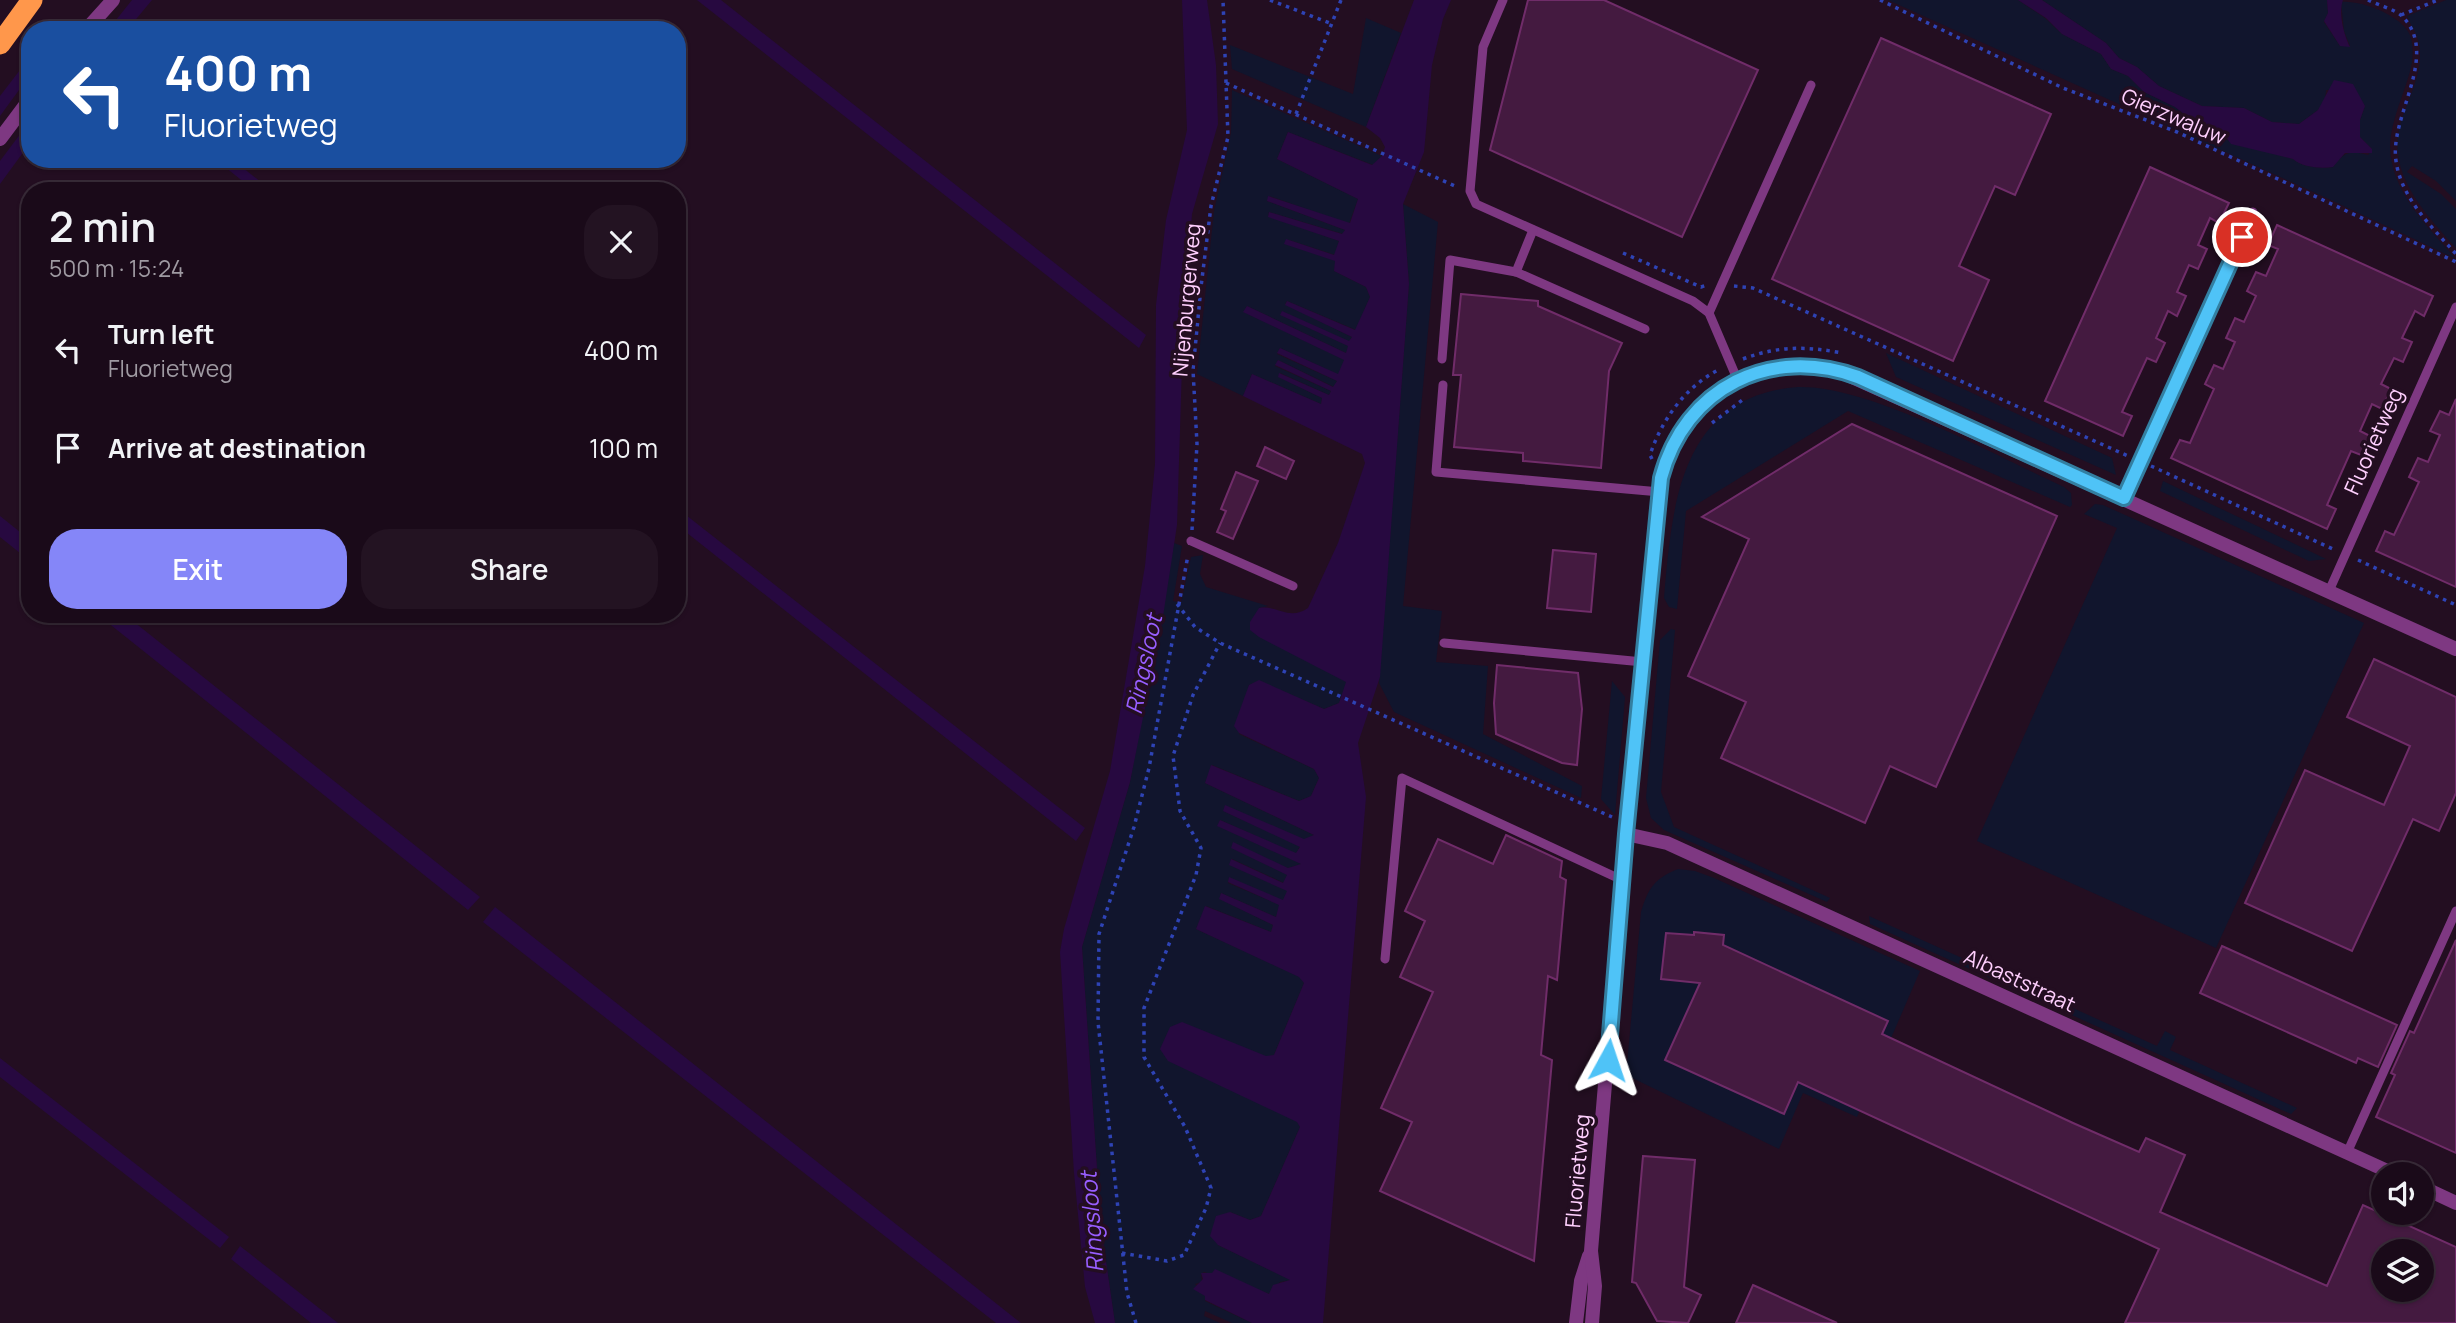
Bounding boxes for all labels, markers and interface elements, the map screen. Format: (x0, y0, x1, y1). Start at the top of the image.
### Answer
text: 400 m (164, 39, 312, 106)
icon: left (49, 49, 140, 140)
street label: Gierzwaluw (2117, 81, 2231, 151)
text: Fluorietweg (164, 103, 338, 147)
text: 2 min (49, 197, 156, 255)
button: close (584, 205, 658, 279)
pin (2212, 207, 2272, 267)
icon: arrive (2223, 218, 2261, 256)
street label: Nijenburgerweg (1165, 222, 1207, 378)
text: 500 m · 15:24 (49, 252, 184, 284)
text: Turn left (108, 316, 215, 352)
icon: left (49, 331, 87, 369)
text: 400 m (584, 332, 658, 368)
text: Fluorietweg (108, 352, 233, 384)
street label: Fluorietweg (2337, 383, 2409, 499)
icon: arrive (49, 429, 87, 467)
text: Arrive at destination (108, 430, 366, 466)
text: 100 m (589, 430, 658, 466)
button: Exit (49, 529, 347, 609)
button: Share (361, 529, 658, 609)
water label: Ringsloot (1117, 609, 1170, 717)
street label: Albaststraat (1960, 942, 2080, 1018)
position arrow (1571, 1023, 1645, 1097)
street label: Fluorietweg (1558, 1113, 1596, 1229)
map controls (2371, 1162, 2434, 1302)
button: sound (2371, 1162, 2434, 1225)
water label: Ringsloot (1071, 1168, 1110, 1274)
button: layers (2371, 1239, 2434, 1302)

